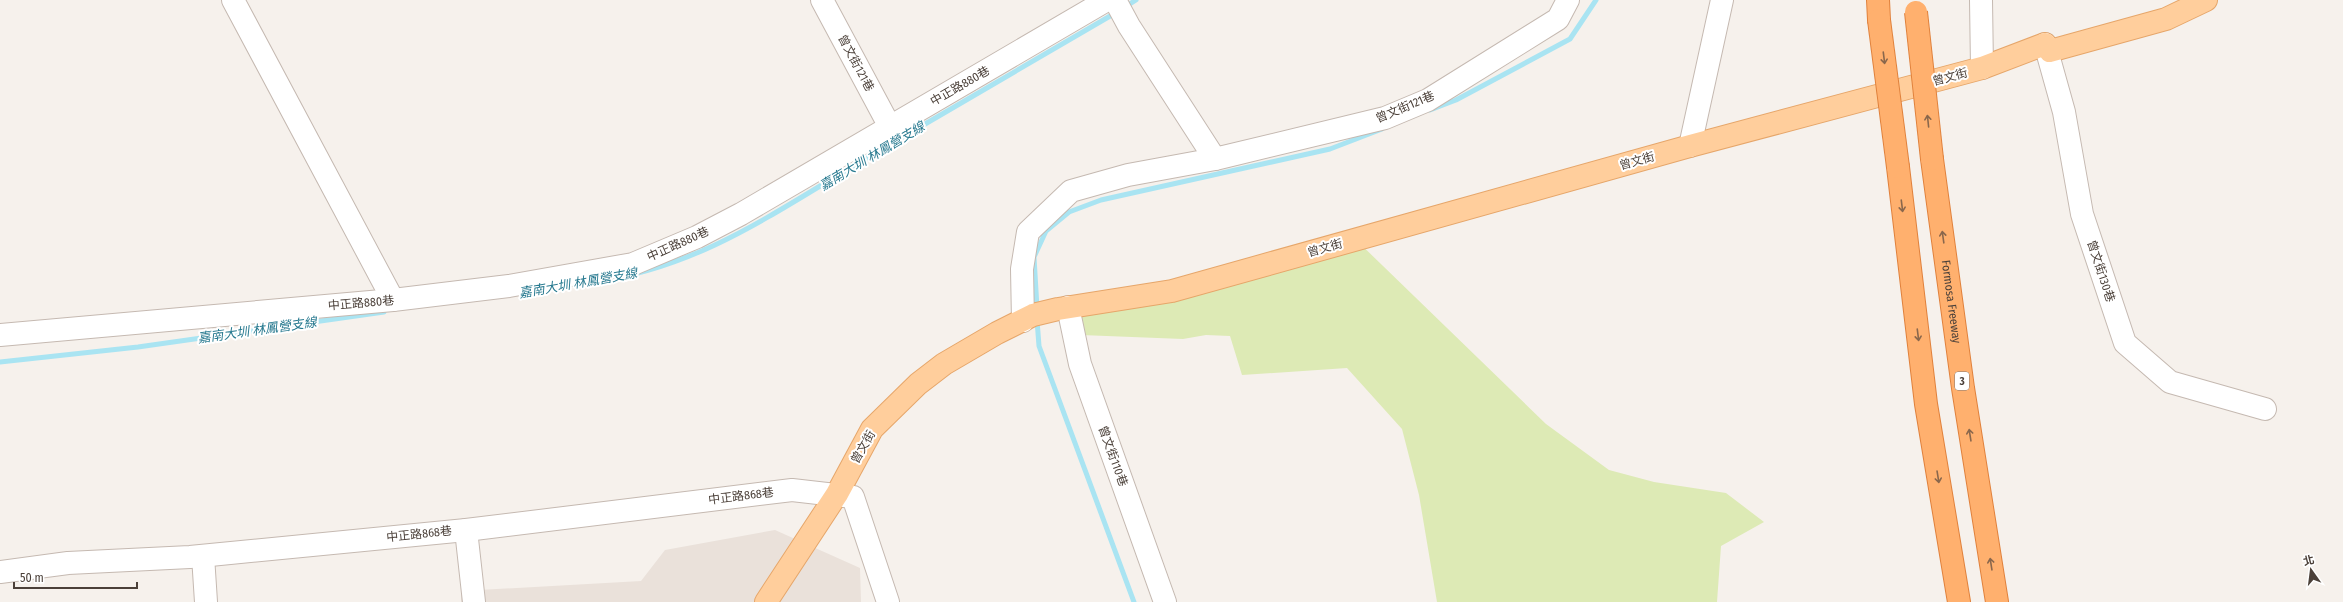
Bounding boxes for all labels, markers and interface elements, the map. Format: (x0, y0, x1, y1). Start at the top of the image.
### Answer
street label: 曾文街121巷 (835, 32, 877, 94)
one-way arrow (1880, 51, 1888, 64)
street label: 中正路880巷 (928, 63, 992, 109)
street label: 曾文街 (1931, 66, 1969, 88)
street label: 曾文街121巷 (1374, 88, 1436, 126)
one-way arrow (1924, 115, 1932, 128)
water label: 嘉南大圳 林鳳營支線 (817, 118, 929, 193)
street label: 曾文街 (1618, 149, 1656, 173)
one-way arrow (1899, 199, 1906, 212)
street label: 中正路880巷 (645, 224, 711, 264)
one-way arrow (1939, 231, 1947, 244)
street label: 曾文街 (1306, 236, 1344, 260)
street label: 曾文街130巷 (2084, 238, 2118, 304)
street label: Formosa Freeway (1939, 259, 1964, 345)
water label: 嘉南大圳 林鳳營支線 (518, 265, 640, 301)
street label: 中正路880巷 (327, 293, 395, 313)
water label: 嘉南大圳 林鳳營支線 (197, 314, 319, 346)
one-way arrow (1914, 328, 1922, 341)
road number: 3 (1955, 372, 1969, 390)
street label: 曾文街110巷 (1096, 424, 1130, 488)
street label: 曾文街 (848, 428, 878, 466)
one-way arrow (1966, 429, 1974, 442)
one-way arrow (1934, 470, 1942, 483)
street label: 中正路868巷 (707, 485, 775, 507)
street label: 中正路868巷 (385, 524, 453, 544)
north arrow (2291, 550, 2331, 590)
text: 北 (2302, 553, 2316, 568)
one-way arrow (1987, 557, 1995, 570)
scale bar (14, 564, 137, 590)
text: 50 m (20, 571, 44, 585)

